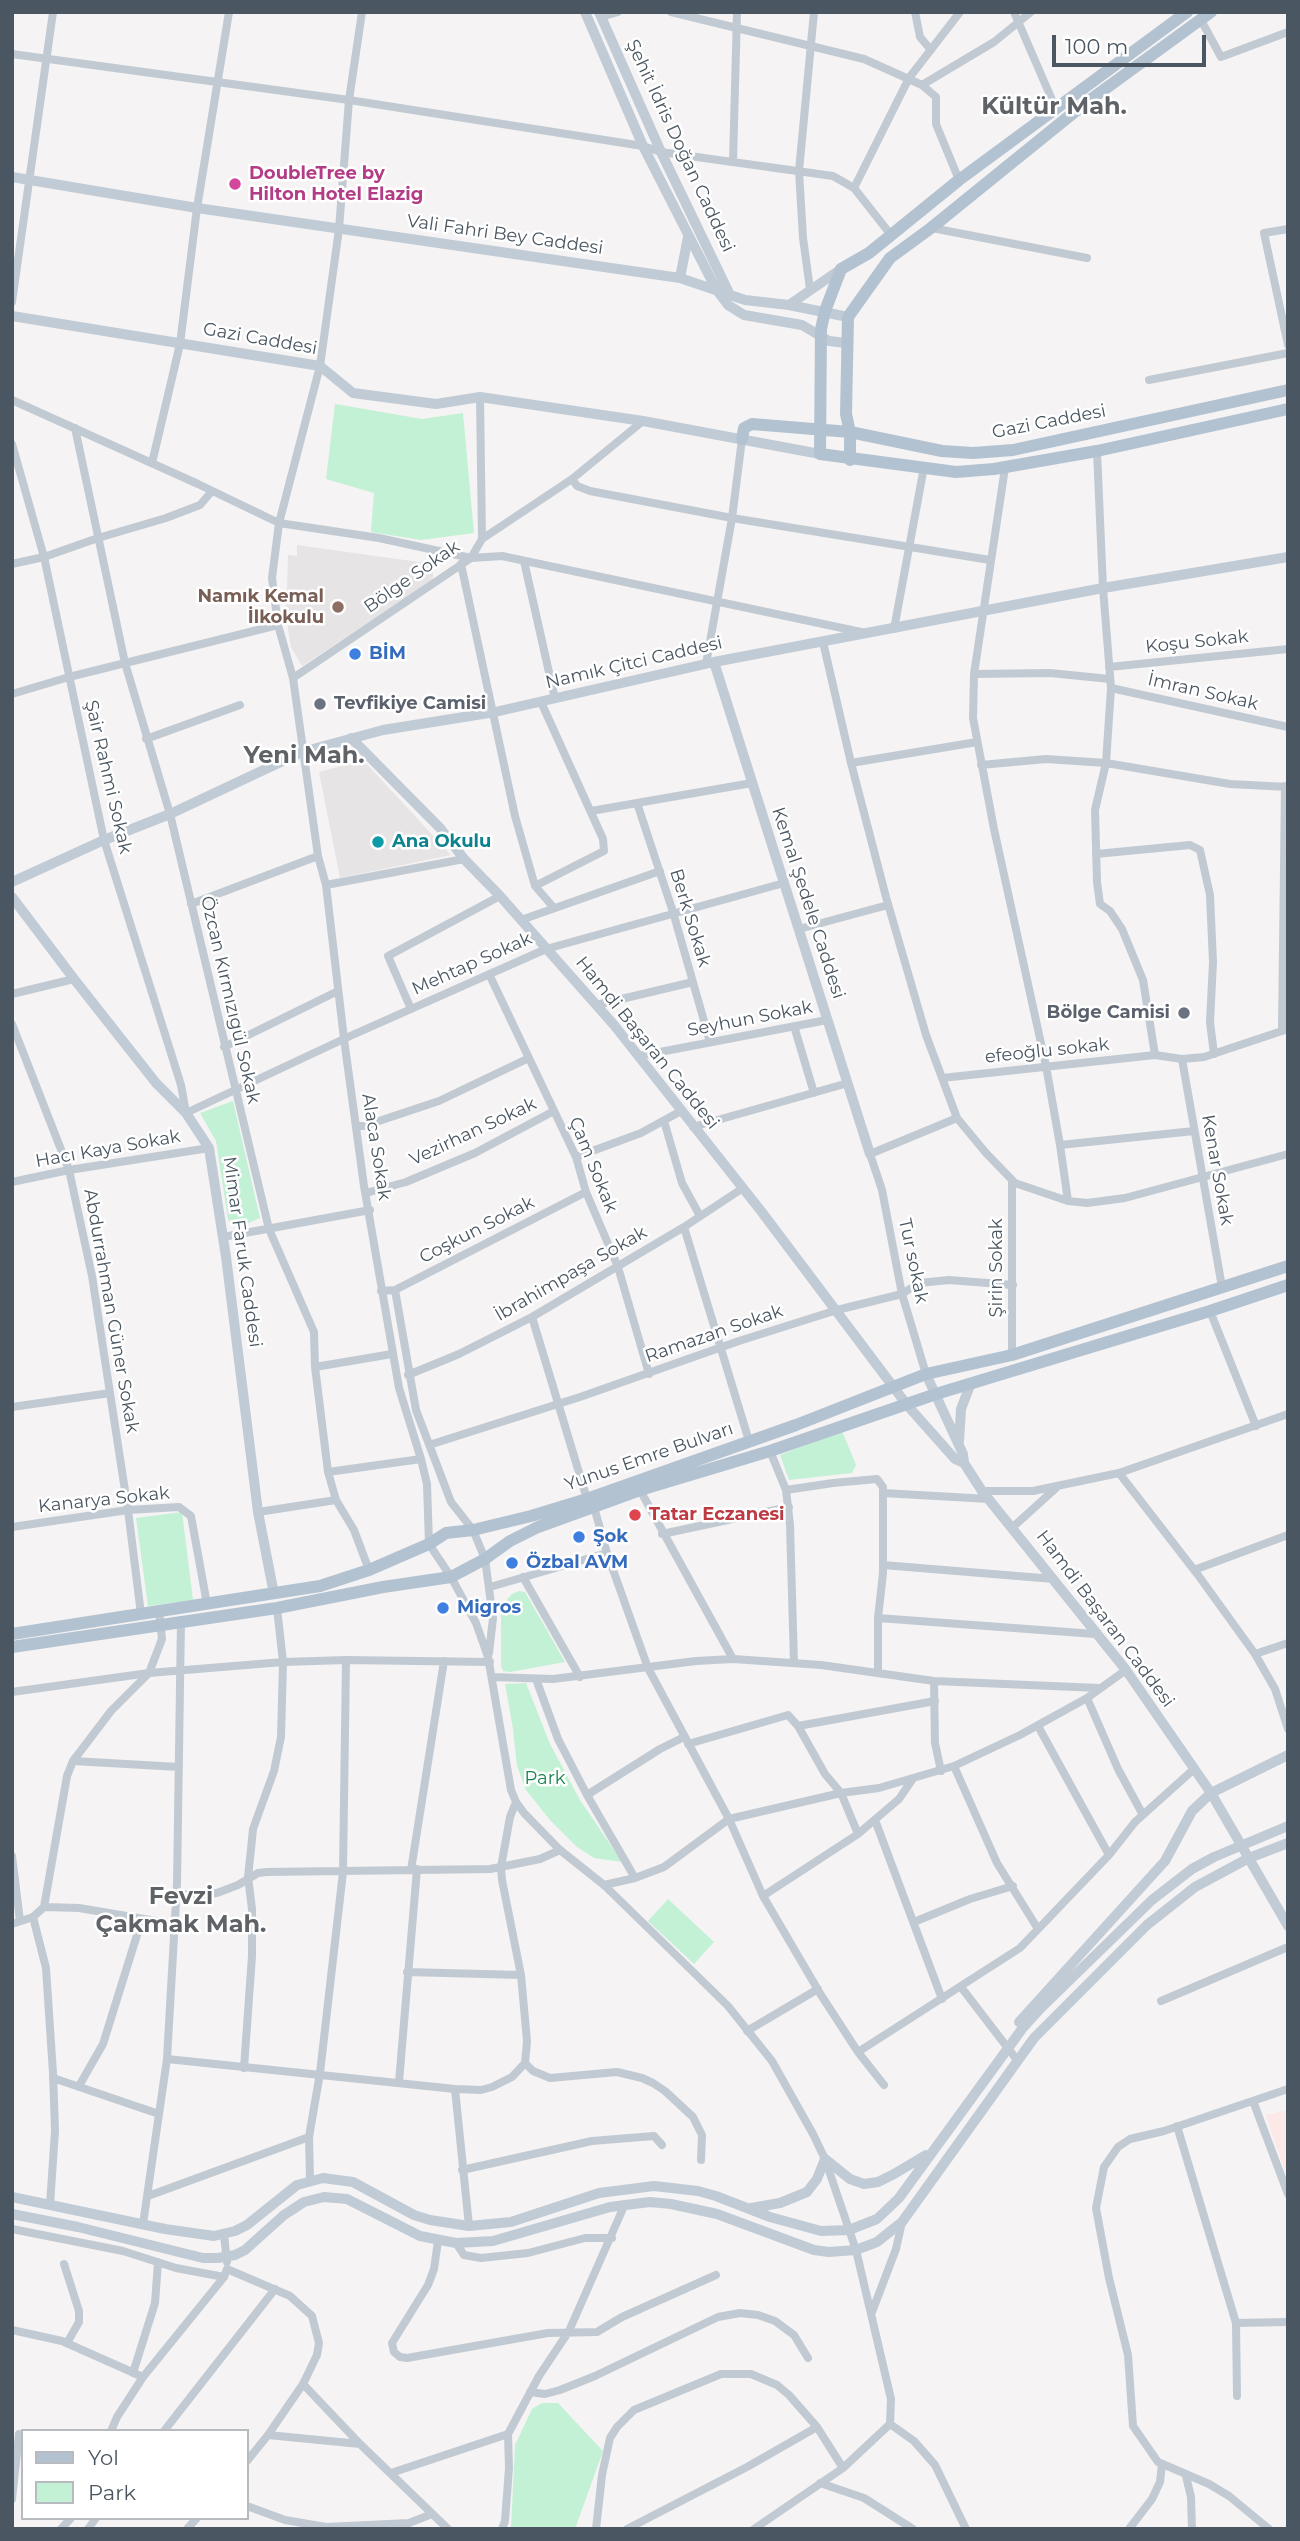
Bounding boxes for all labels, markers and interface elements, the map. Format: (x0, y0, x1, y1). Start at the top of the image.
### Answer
scale bar (1055, 21, 1209, 65)
text: 100 m (1065, 34, 1128, 59)
street label: Şehit İdris Doğan Caddesi (621, 36, 739, 256)
district label: Kültür Mah. (981, 93, 1127, 121)
place label: DoubleTree by Hilton Hotel Elazig (249, 163, 423, 206)
marker: DoubleTree by Hilton Hotel Elazig (227, 176, 243, 192)
street label: Vali Fahri Bey Caddesi (405, 211, 605, 259)
street label: Gazi Caddesi (201, 318, 319, 360)
street label: Gazi Caddesi (990, 400, 1108, 444)
street label: Bölge Sokak (360, 536, 464, 618)
place label: Namık Kemal İlkokulu (197, 586, 324, 628)
marker: Namık Kemal İlkokulu (330, 599, 346, 615)
street label: Koşu Sokak (1144, 626, 1250, 658)
street label: Namık Çitci Caddesi (543, 632, 725, 694)
place label: BİM (369, 643, 406, 665)
marker: BİM (347, 646, 363, 662)
street label: İmran Sokak (1146, 669, 1260, 715)
place label: Tevfikiye Camisi (334, 693, 486, 715)
marker: Tevfikiye Camisi (312, 696, 328, 712)
street label: Şair Rahmi Sokak (80, 698, 136, 856)
district label: Yeni Mah. (243, 742, 365, 770)
street label: Kemal Şedele Caddesi (767, 805, 849, 1001)
place label: Ana Okulu (392, 831, 491, 853)
marker: Ana Okulu (370, 834, 386, 850)
street label: Berk Sokak (665, 866, 715, 970)
street label: Özcan Kırmızıgül Sokak (196, 894, 264, 1106)
street label: Mehtap Sokak (409, 928, 535, 1000)
street label: Hamdi Başaran Caddesi (571, 952, 723, 1134)
street label: Seyhun Sokak (686, 996, 814, 1042)
place label: Bölge Camisi (1047, 1002, 1170, 1024)
marker: Bölge Camisi (1176, 1005, 1192, 1021)
street label: efeoğlu sokak (984, 1034, 1110, 1068)
street label: Alaca Sokak (357, 1092, 395, 1202)
street label: Vezirhan Sokak (406, 1093, 540, 1171)
street label: Kenar Sokak (1197, 1113, 1237, 1227)
street label: Çam Sokak (564, 1114, 622, 1216)
street label: Hacı Kaya Sokak (34, 1126, 182, 1172)
street label: Mimar Faruk Caddesi (218, 1155, 266, 1349)
street label: Abdurrahman Güner Sokak (79, 1187, 143, 1435)
street label: Coşkun Sokak (416, 1192, 538, 1268)
street label: Tur sokak (893, 1217, 933, 1305)
street label: Şirin Sokak (986, 1218, 1008, 1318)
street label: İbrahimpaşa Sokak (491, 1222, 651, 1326)
street label: Ramazan Sokak (642, 1300, 786, 1368)
street label: Yunus Emre Bulvarı (562, 1418, 736, 1496)
street label: Kanarya Sokak (37, 1482, 171, 1518)
place label: Tatar Eczanesi (649, 1504, 785, 1526)
marker: Tatar Eczanesi (627, 1507, 643, 1523)
place label: Şok (593, 1526, 628, 1548)
street label: Hamdi Başaran Caddesi (1031, 1526, 1179, 1712)
marker: Şok (571, 1529, 587, 1545)
place label: Özbal AVM (526, 1552, 628, 1574)
marker: Özbal AVM (504, 1555, 520, 1571)
place label: Migros (457, 1597, 521, 1619)
marker: Migros (435, 1600, 451, 1616)
park label: Park (524, 1768, 566, 1790)
district label: Fevzi Çakmak Mah. (96, 1883, 266, 1939)
legend (21, 2429, 248, 2520)
text: Yol (88, 2445, 119, 2470)
text: Park (88, 2480, 136, 2505)

